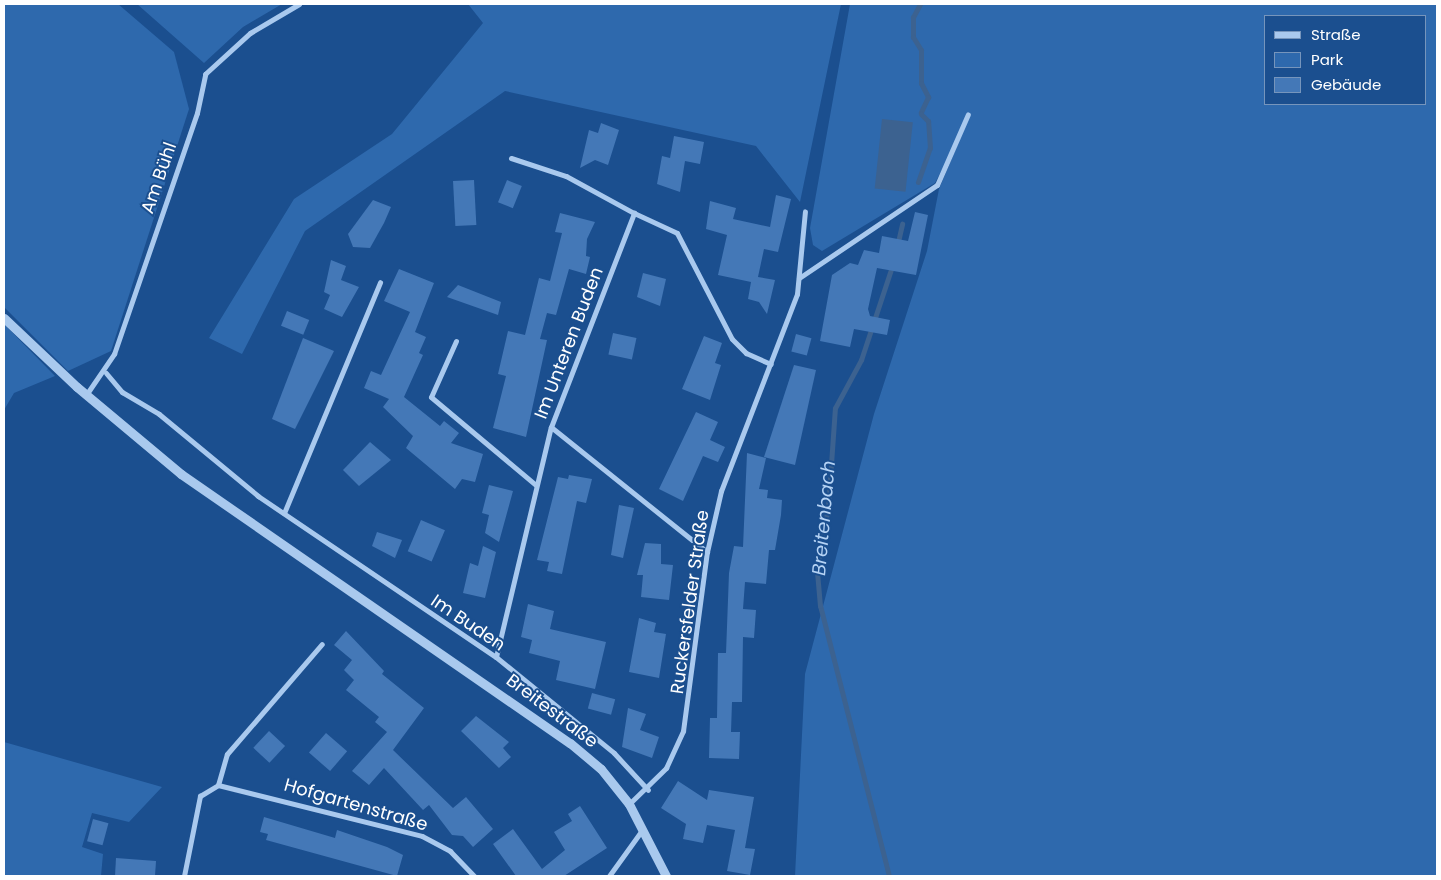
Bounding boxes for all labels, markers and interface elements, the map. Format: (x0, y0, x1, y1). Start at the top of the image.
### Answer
legend (1264, 15, 1426, 105)
text: Straße (1311, 24, 1361, 45)
text: Park (1311, 49, 1343, 70)
text: Gebäude (1311, 74, 1381, 95)
street label: Am Bühl (137, 140, 181, 216)
street label: Im Unteren Buden (530, 264, 608, 422)
water label: Breitenbach (808, 460, 840, 576)
street label: Ruckersfelder Straße (666, 509, 714, 695)
street label: Im Buden (427, 590, 509, 656)
street label: Breitestraße (502, 669, 602, 753)
street label: Hofgartenstraße (282, 774, 430, 836)

